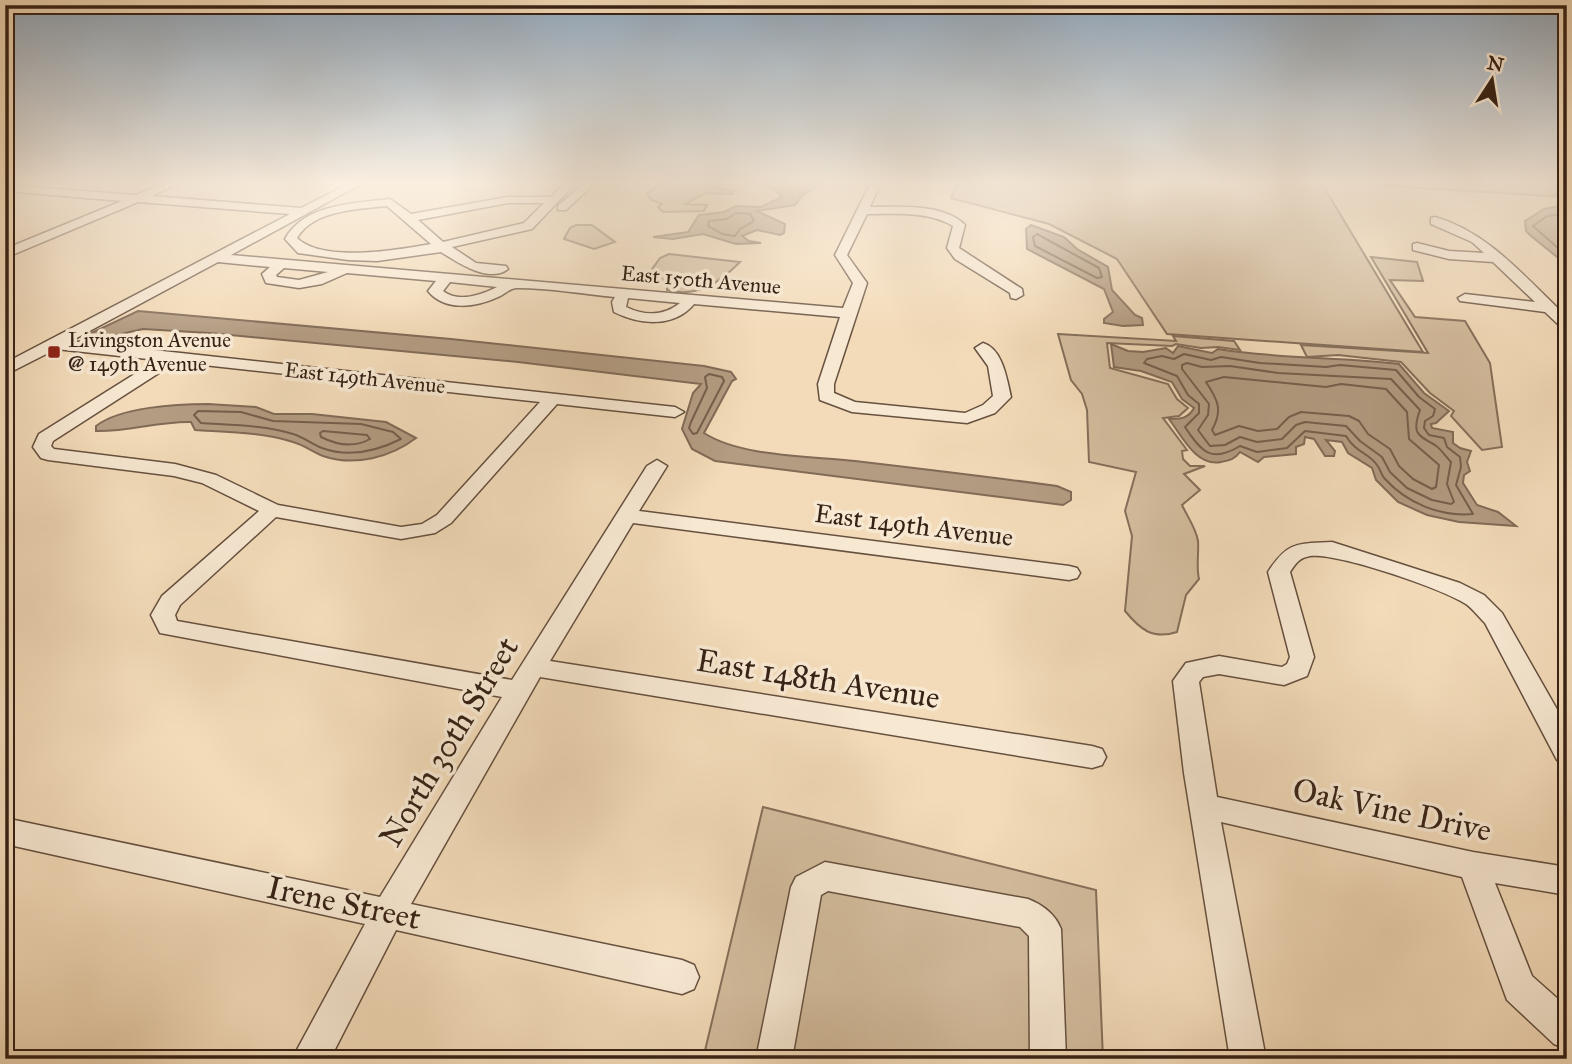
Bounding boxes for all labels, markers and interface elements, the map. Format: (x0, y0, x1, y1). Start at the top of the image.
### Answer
north arrow (1456, 46, 1526, 116)
text: N (1485, 51, 1506, 77)
street label: East 150th Avenue (620, 260, 782, 300)
place label: Livingston Avenue @ 149th Avenue (68, 327, 231, 377)
marker: Livingston Avenue @ 149th Avenue (46, 344, 62, 360)
street label: East 149th Avenue (283, 357, 447, 399)
street label: East 149th Avenue (813, 497, 1015, 553)
street label: North 30th Street (371, 630, 527, 854)
street label: East 148th Avenue (694, 641, 942, 717)
street label: Oak Vine Drive (1289, 770, 1495, 850)
street label: Irene Street (264, 868, 424, 938)

